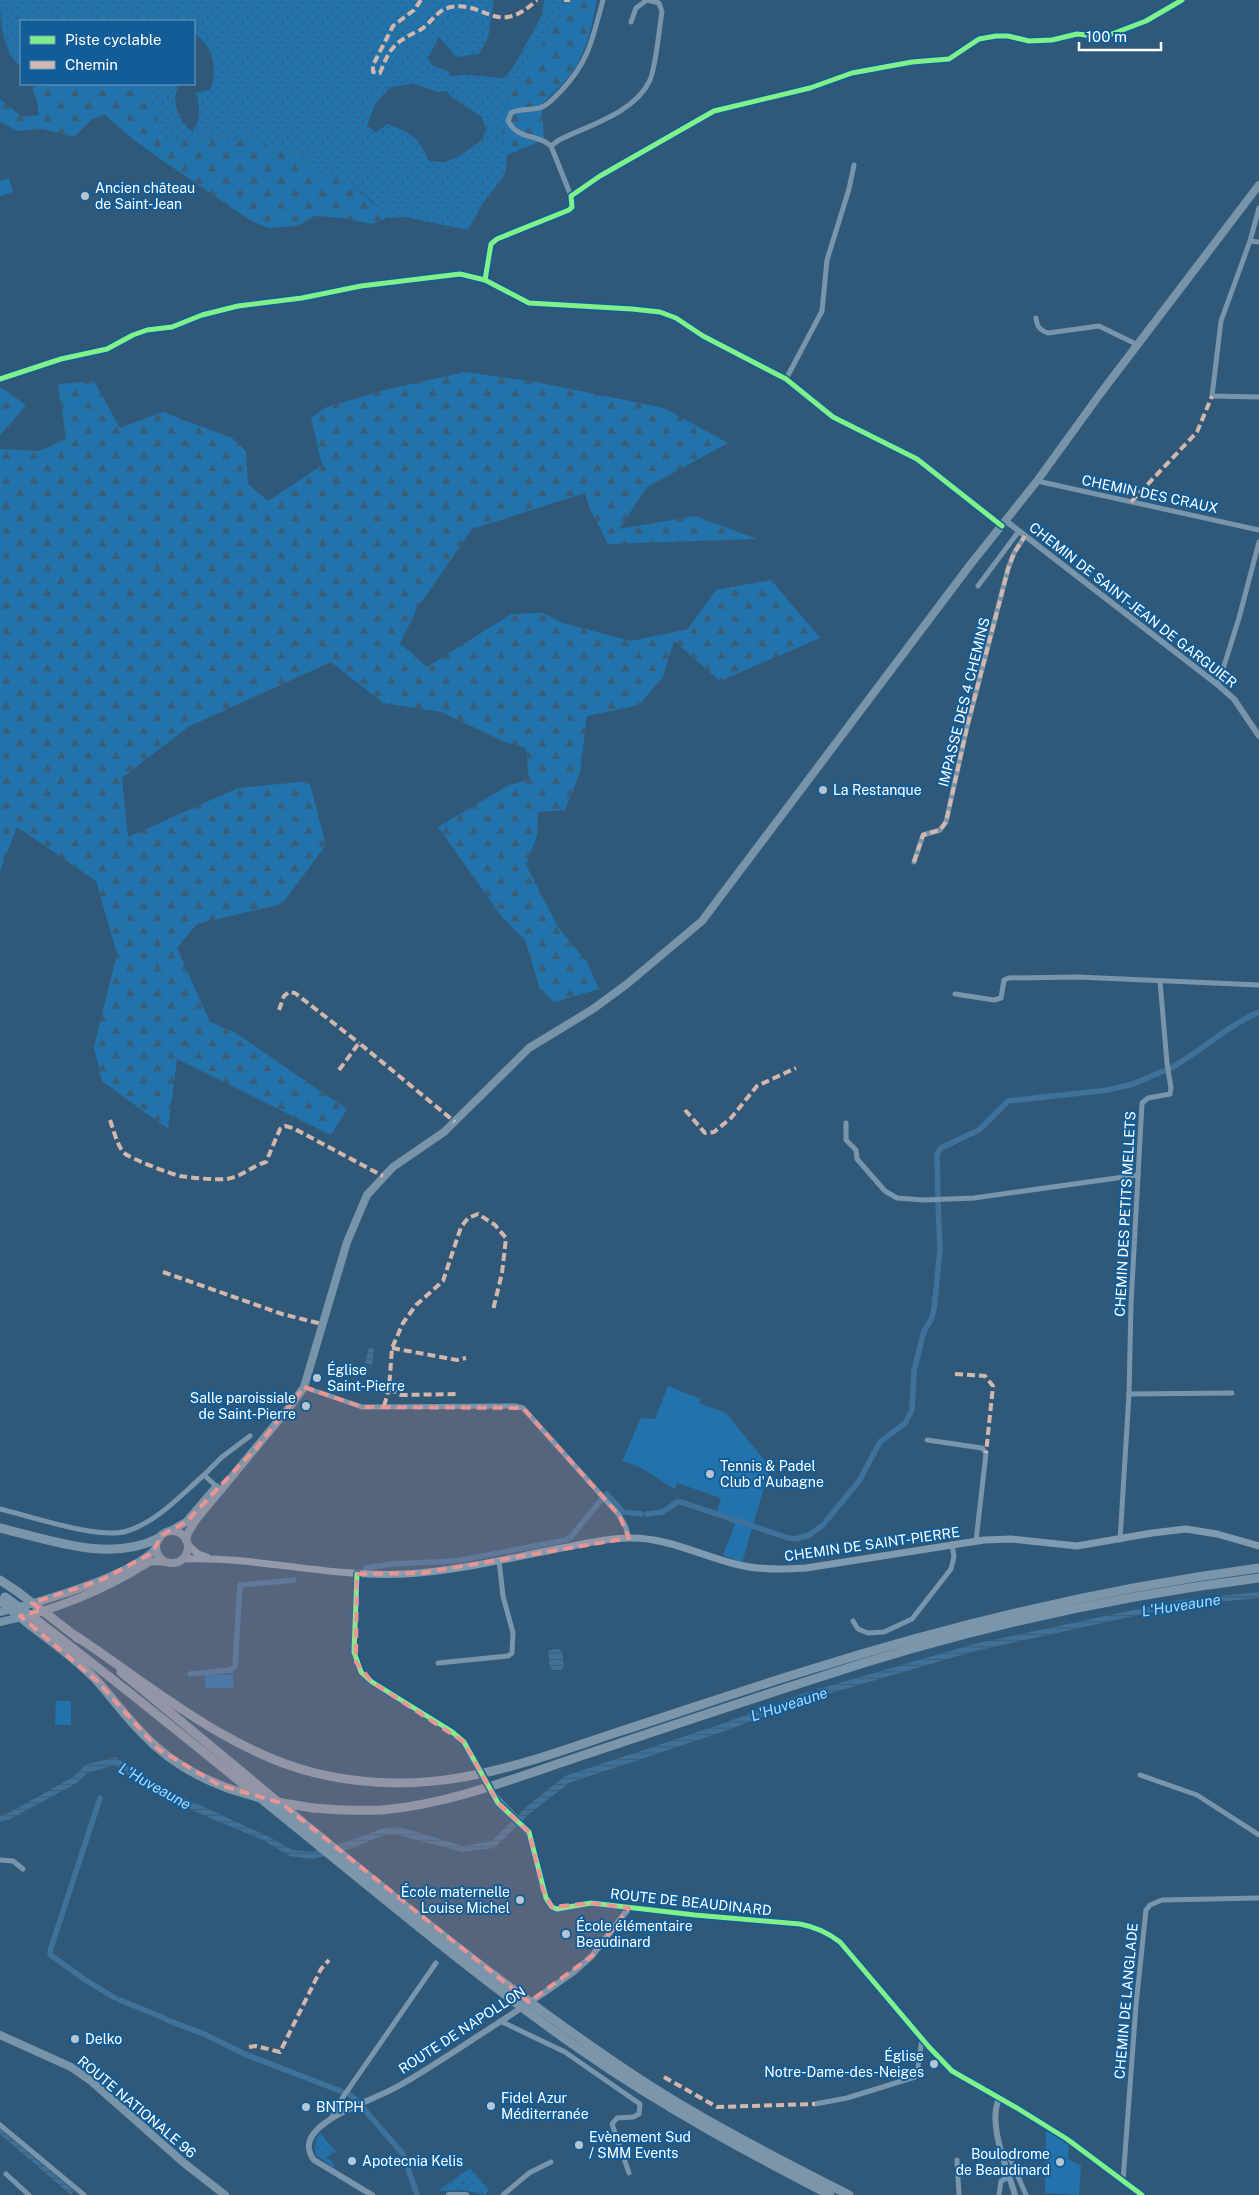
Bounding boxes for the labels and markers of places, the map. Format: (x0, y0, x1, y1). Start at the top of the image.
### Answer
place label: Ancien château de Saint-Jean (95, 180, 195, 212)
marker: Ancien château de Saint-Jean (79, 190, 91, 202)
place label: La Restanque (833, 782, 922, 798)
marker: La Restanque (817, 784, 829, 796)
place label: Église Saint-Pierre (327, 1361, 405, 1394)
marker: Église Saint-Pierre (311, 1372, 323, 1384)
place label: Salle paroissiale de Saint-Pierre (190, 1390, 296, 1422)
marker: Salle paroissiale de Saint-Pierre (300, 1400, 312, 1412)
place label: Tennis & Padel Club d'Aubagne (720, 1458, 824, 1490)
marker: Tennis & Padel Club d'Aubagne (704, 1468, 716, 1480)
place label: École maternelle Louise Michel (401, 1883, 510, 1916)
marker: École maternelle Louise Michel (514, 1894, 526, 1906)
place label: École élémentaire Beaudinard (576, 1917, 693, 1950)
marker: École élémentaire Beaudinard (560, 1928, 572, 1940)
place label: Delko (85, 2031, 122, 2047)
marker: Delko (69, 2033, 81, 2045)
place label: Église Notre-Dame-des-Neiges (764, 2047, 924, 2080)
marker: Église Notre-Dame-des-Neiges (928, 2058, 940, 2070)
place label: Fidel Azur Méditerranée (501, 2090, 589, 2122)
place label: BNTPH (316, 2099, 364, 2115)
marker: Fidel Azur Méditerranée (485, 2100, 497, 2112)
marker: BNTPH (300, 2101, 312, 2113)
place label: Evènement Sud / SMM Events (589, 2129, 691, 2161)
marker: Evènement Sud / SMM Events (573, 2139, 585, 2151)
place label: Boulodrome de Beaudinard (956, 2146, 1050, 2178)
place label: Apotecnia Kelis (362, 2153, 463, 2169)
marker: Apotecnia Kelis (346, 2155, 358, 2167)
marker: Boulodrome de Beaudinard (1054, 2156, 1066, 2168)

